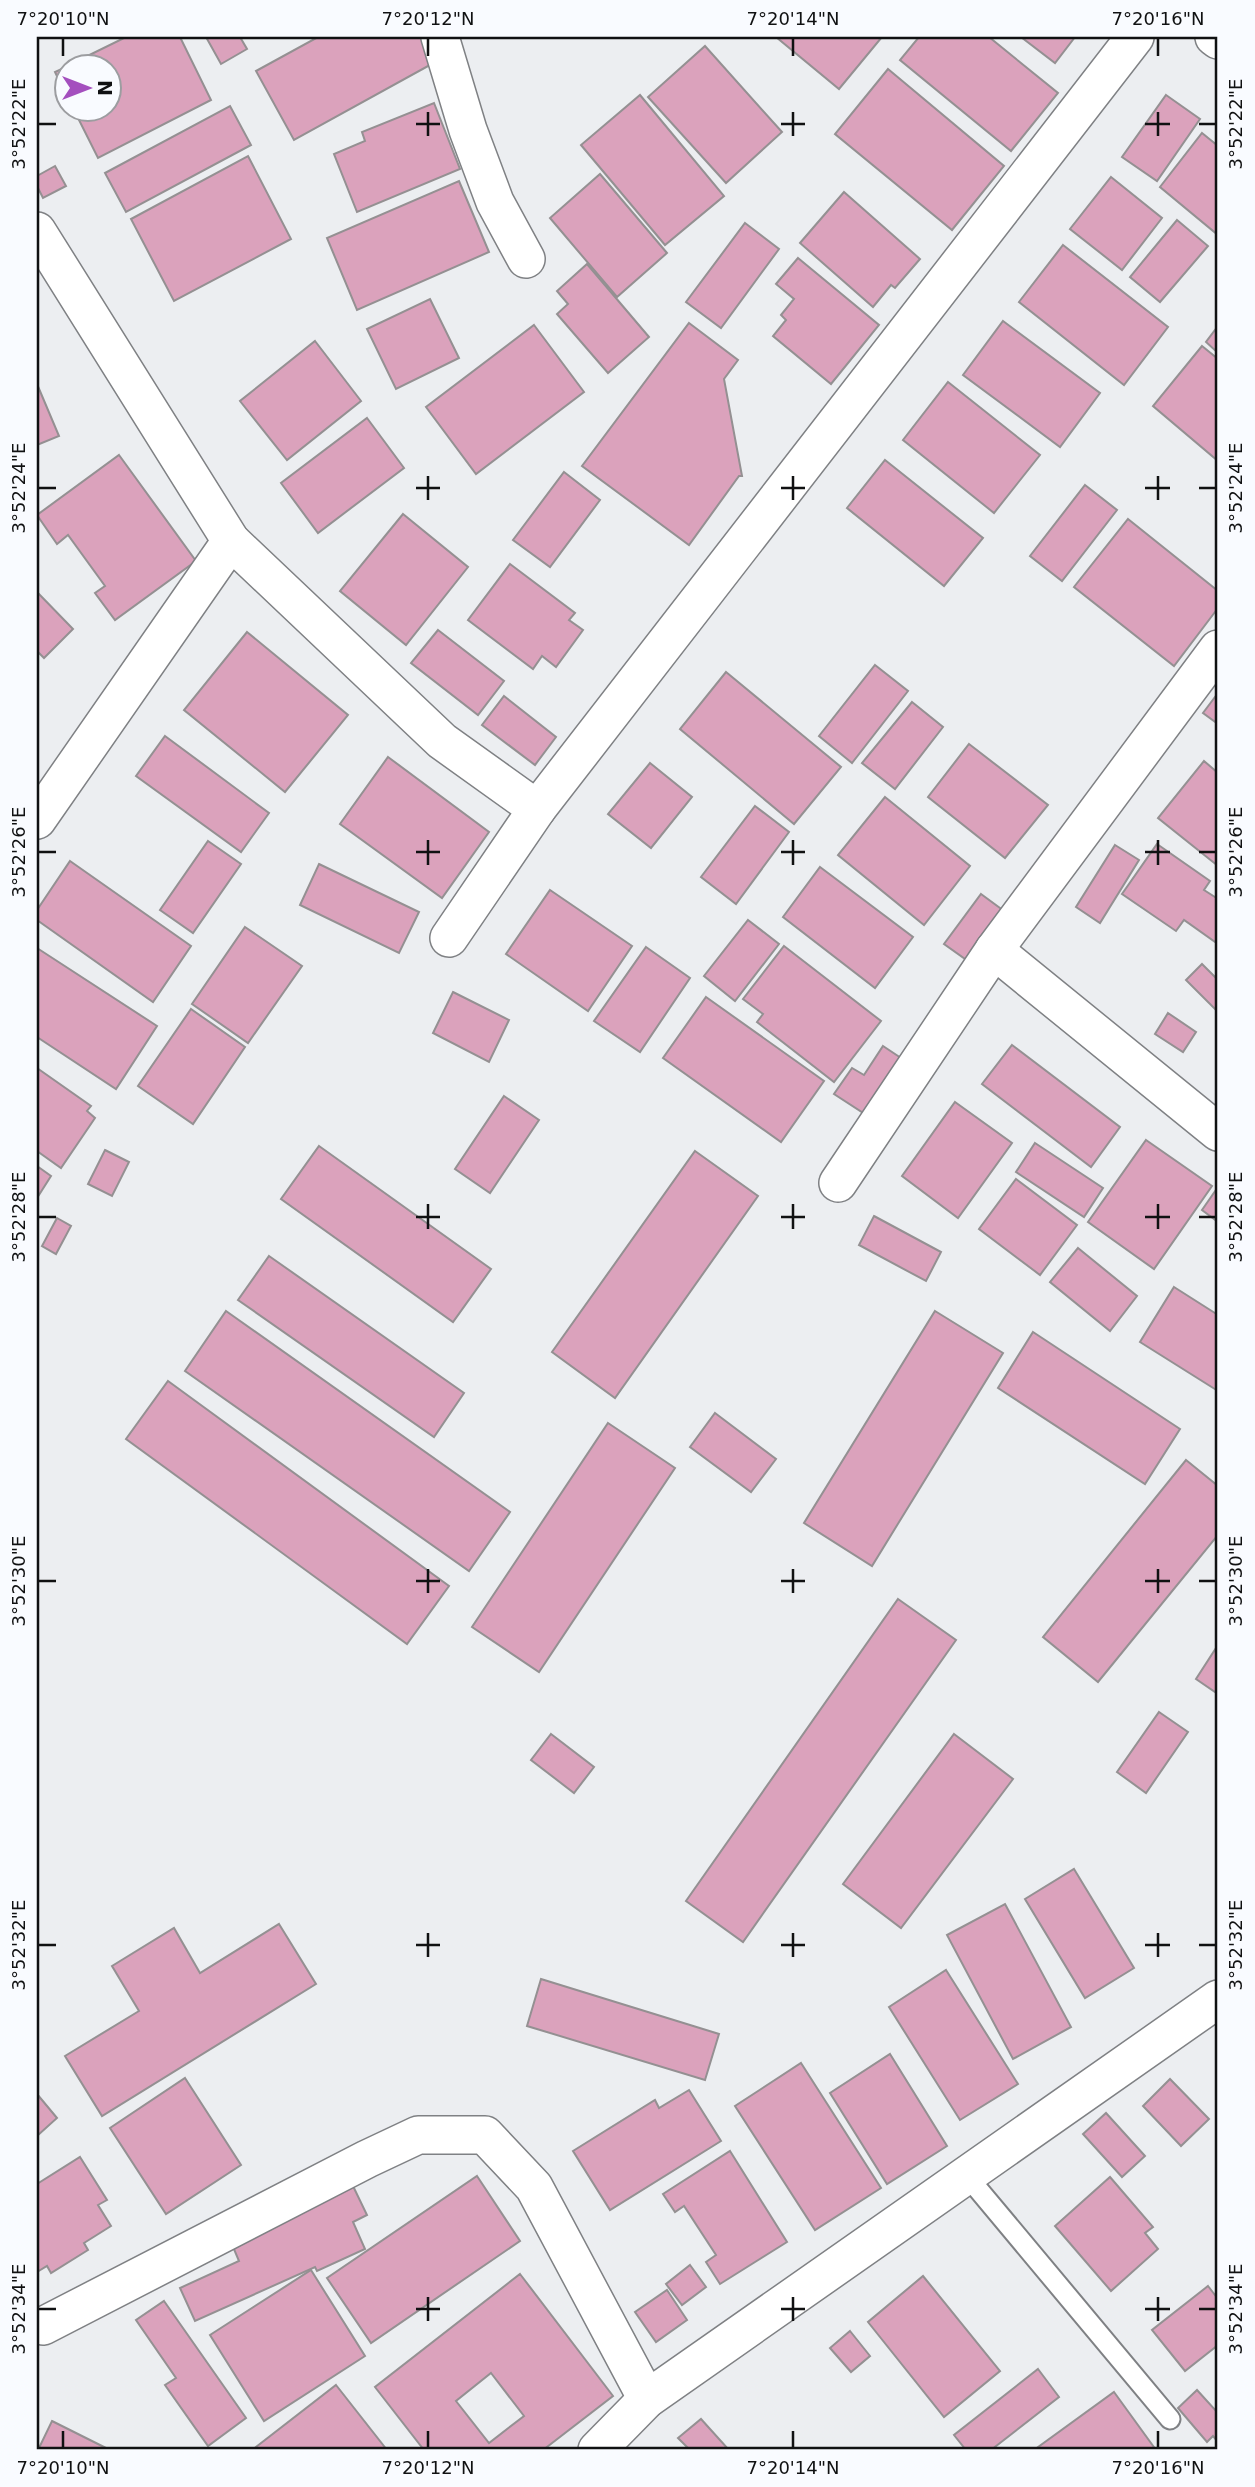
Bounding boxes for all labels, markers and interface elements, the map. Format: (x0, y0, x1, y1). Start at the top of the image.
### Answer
text: 7°20'10"N (17, 8, 109, 29)
text: 7°20'12"N (382, 8, 474, 29)
text: 7°20'14"N (747, 8, 839, 29)
text: 7°20'16"N (1112, 8, 1204, 29)
north arrow (52, 52, 122, 122)
text: 3°52'22"E (8, 79, 29, 169)
text: 3°52'22"E (1225, 79, 1246, 169)
text: N (94, 80, 116, 96)
text: 3°52'24"E (8, 443, 29, 533)
text: 3°52'24"E (1225, 443, 1246, 533)
text: 3°52'26"E (8, 807, 29, 897)
text: 3°52'26"E (1225, 807, 1246, 897)
text: 3°52'28"E (8, 1172, 29, 1262)
text: 3°52'28"E (1225, 1172, 1246, 1262)
text: 3°52'30"E (8, 1536, 29, 1626)
text: 3°52'30"E (1225, 1536, 1246, 1626)
text: 3°52'32"E (8, 1900, 29, 1990)
text: 3°52'32"E (1225, 1900, 1246, 1990)
text: 3°52'34"E (8, 2264, 29, 2354)
text: 3°52'34"E (1225, 2264, 1246, 2354)
text: 7°20'10"N (17, 2457, 109, 2478)
text: 7°20'12"N (382, 2457, 474, 2478)
text: 7°20'14"N (747, 2457, 839, 2478)
text: 7°20'16"N (1112, 2457, 1204, 2478)

